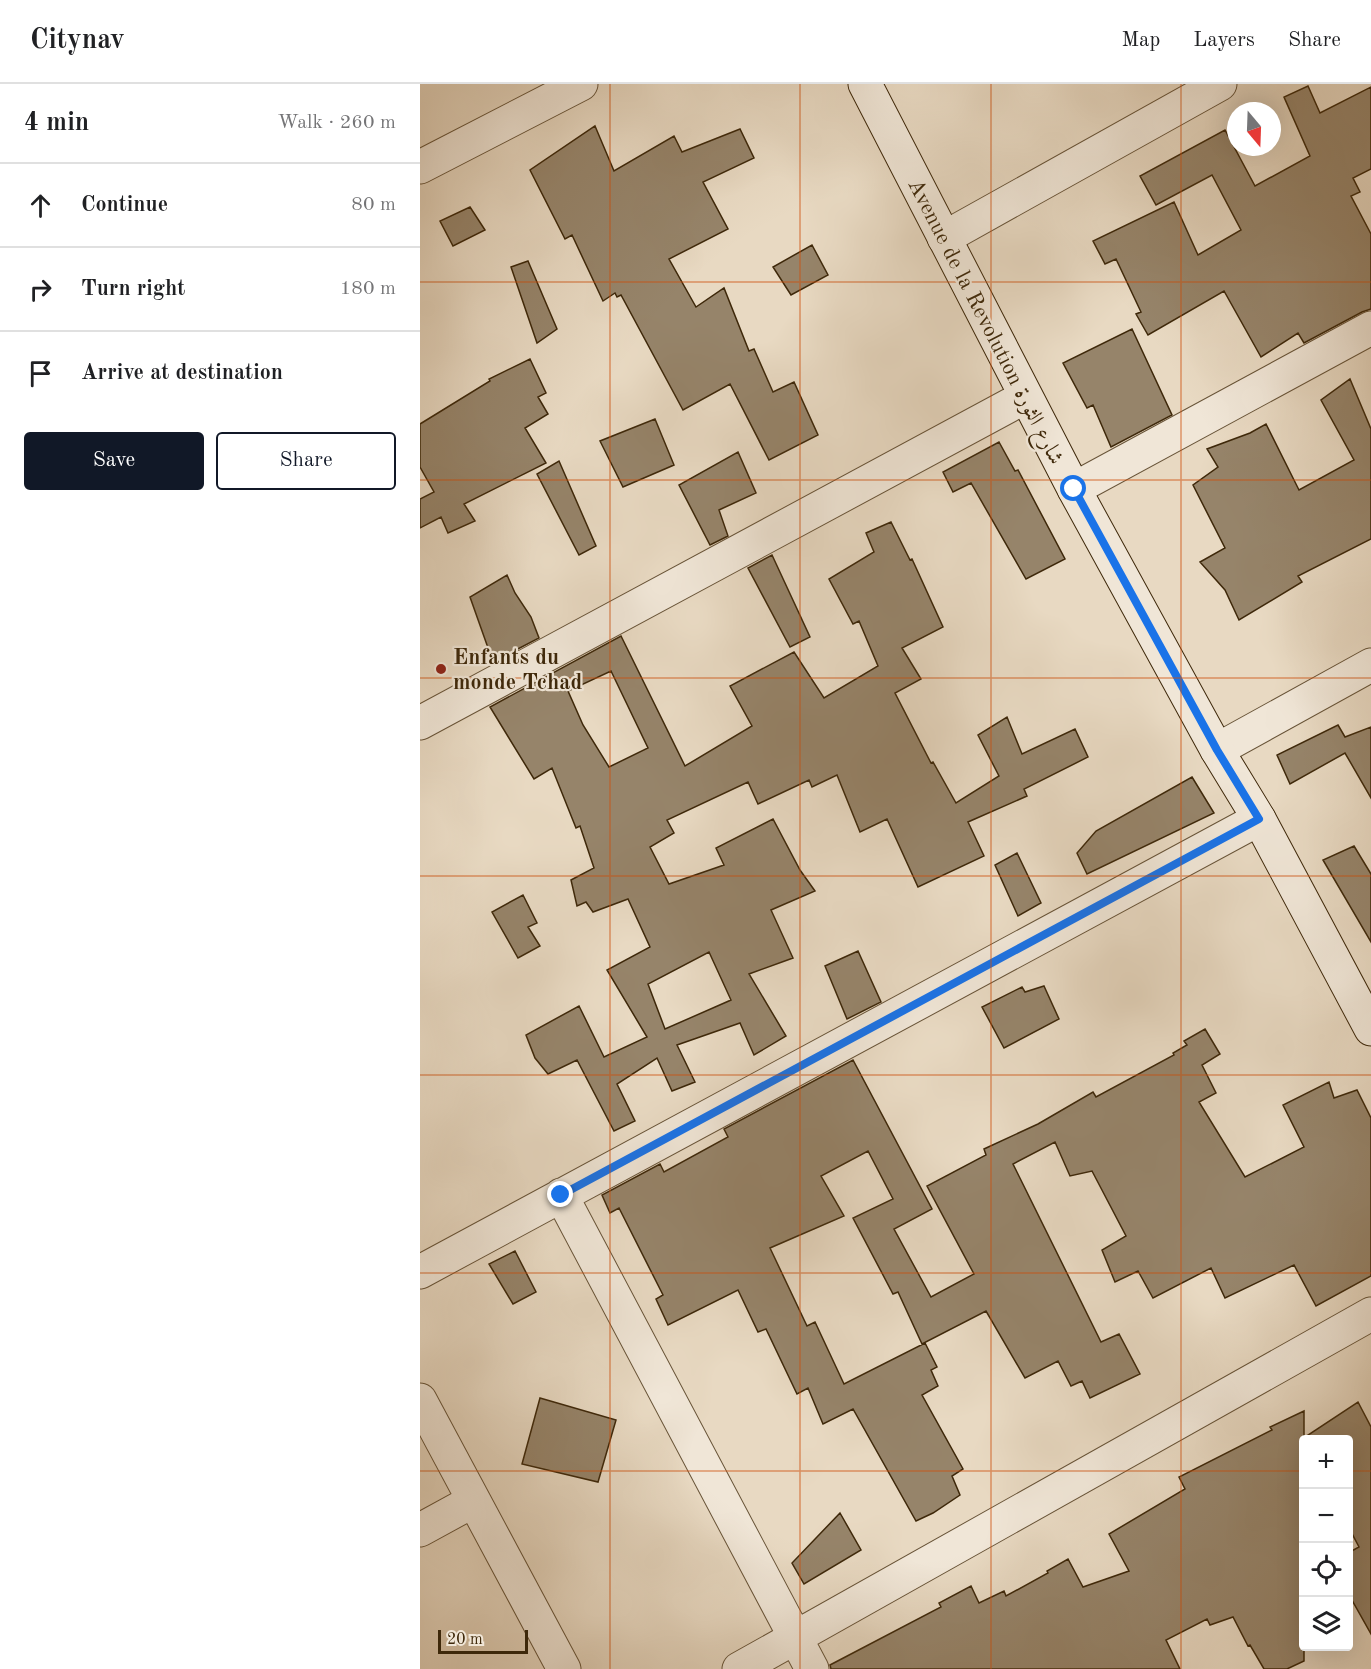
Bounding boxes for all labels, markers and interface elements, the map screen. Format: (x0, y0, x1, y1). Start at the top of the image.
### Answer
text: Citynav (30, 27, 125, 55)
text: Map (1121, 30, 1160, 51)
text: Layers (1193, 30, 1255, 51)
text: Share (1288, 30, 1341, 51)
north arrow (1227, 102, 1281, 156)
text: 4 min (24, 110, 89, 136)
text: Walk · 260 m (277, 113, 396, 133)
street label: Avenue de la Revolution شارع الثورة (898, 176, 1067, 471)
icon: ahead (24, 189, 57, 222)
text: Continue (81, 194, 168, 216)
text: 80 m (351, 195, 396, 215)
icon: right (24, 273, 57, 306)
text: Turn right (81, 278, 185, 300)
text: 180 m (340, 279, 396, 299)
icon: arrive (24, 357, 57, 390)
text: Arrive at destination (81, 362, 283, 384)
button: Save (24, 432, 204, 490)
button: Share (216, 432, 396, 490)
route start (1060, 475, 1086, 501)
place label: Enfants du monde Tchad (453, 647, 582, 694)
marker: Enfants du monde Tchad (434, 662, 448, 676)
route end (547, 1181, 573, 1207)
map controls (1299, 1435, 1353, 1651)
button: + (1299, 1435, 1353, 1489)
button: − (1299, 1489, 1353, 1543)
button: locate (1299, 1543, 1353, 1597)
button: layers (1299, 1597, 1353, 1651)
scale bar (438, 1627, 528, 1654)
text: 20 m (447, 1632, 483, 1648)

